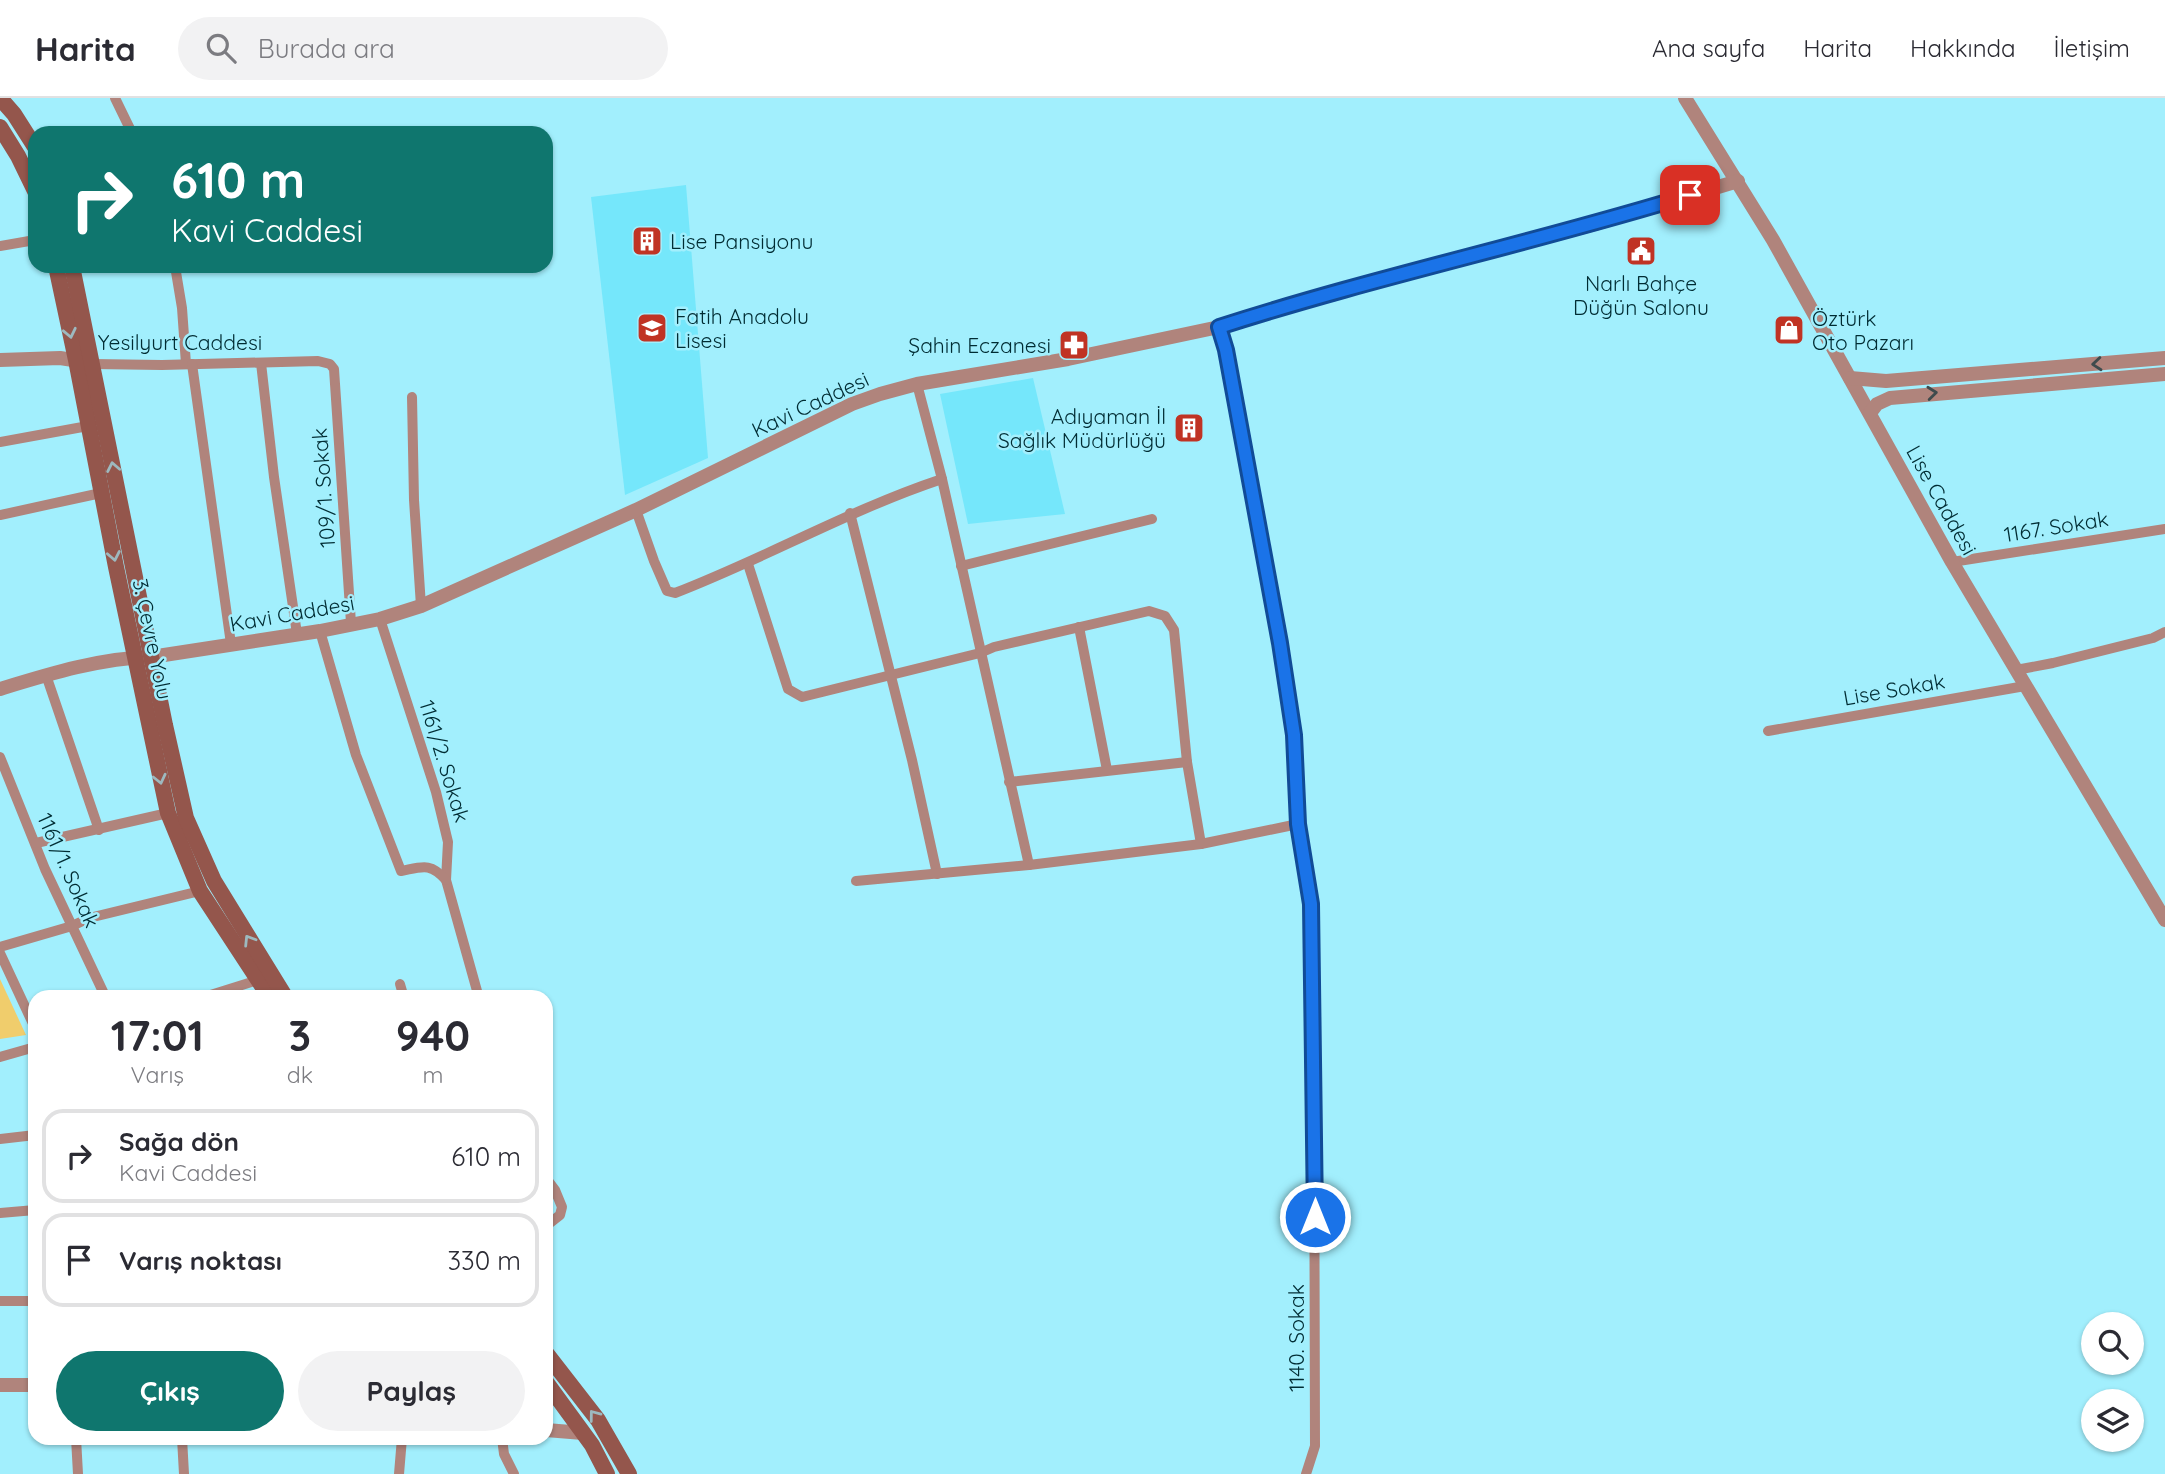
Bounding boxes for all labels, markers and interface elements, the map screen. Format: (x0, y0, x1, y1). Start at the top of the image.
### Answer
search box (178, 17, 668, 80)
text: Harita (35, 28, 136, 69)
icon: search (202, 29, 240, 67)
text: Burada ara (258, 32, 395, 65)
text: Ana sayfa (1652, 33, 1765, 63)
text: Harita (1803, 33, 1872, 63)
text: Hakkında (1910, 33, 2016, 63)
text: İletişim (2054, 33, 2130, 63)
text: 610 m (171, 149, 305, 210)
icon: right (56, 154, 147, 245)
pin (1660, 165, 1720, 225)
icon: arrive (1671, 176, 1709, 214)
text: Kavi Caddesi (171, 210, 363, 250)
building icon: Lise Pansiyonu (630, 224, 664, 258)
place label: Lise Pansiyonu (670, 228, 813, 254)
public building icon: Narlı Bahçe Düğün Salonu (1624, 234, 1658, 268)
place label: Narlı Bahçe Düğün Salonu (1573, 270, 1709, 320)
place label: Fatih Anadolu Lisesi (675, 303, 809, 353)
place label: Öztürk Oto Pazarı (1812, 305, 1914, 355)
school or university icon: Fatih Anadolu Lisesi (635, 311, 669, 345)
shop icon: Öztürk Oto Pazarı (1772, 313, 1806, 347)
one-way arrow (61, 327, 76, 339)
pharmacy icon: Şahin Eczanesi (1057, 328, 1091, 362)
street label: Yesilyurt Caddesi (98, 329, 262, 355)
place label: Şahin Eczanesi (908, 332, 1051, 358)
one-way arrow (2091, 356, 2102, 371)
street label: Kavi Caddesi (747, 366, 873, 442)
one-way arrow (1926, 386, 1937, 401)
place label: Adıyaman İl Sağlık Müdürlüğü (998, 403, 1166, 453)
building icon: Adıyaman İl Sağlık Müdürlüğü (1172, 411, 1206, 445)
street label: 109/1. Sokak (306, 427, 340, 549)
street label: Lise Caddesi (1901, 441, 1983, 559)
one-way arrow (106, 461, 121, 473)
street label: 1167. Sokak (2002, 505, 2110, 547)
one-way arrow (105, 550, 120, 562)
street label: 3. Çevre Yolu (128, 576, 178, 702)
street label: Kavi Caddesi (228, 589, 356, 637)
street label: Lise Sokak (1841, 667, 1947, 711)
street label: 1161/2. Sokak (414, 697, 476, 825)
one-way arrow (152, 773, 167, 785)
street label: 1161/1. Sokak (32, 809, 106, 931)
one-way arrow (245, 935, 258, 948)
text: 17:01 (111, 1009, 204, 1062)
text: 3 (289, 1009, 311, 1062)
text: 940 (396, 1009, 470, 1062)
text: Varış (131, 1060, 184, 1089)
text: dk (287, 1060, 313, 1089)
text: m (422, 1060, 443, 1089)
text: Sağa dön (119, 1125, 239, 1158)
icon: right (60, 1137, 98, 1175)
text: 610 m (451, 1140, 521, 1173)
text: Kavi Caddesi (119, 1158, 257, 1187)
position arrow (1278, 1180, 1352, 1254)
icon: arrive (60, 1241, 98, 1279)
text: Varış noktası (119, 1244, 282, 1277)
text: 330 m (447, 1244, 521, 1277)
street label: 1140. Sokak (1283, 1284, 1309, 1392)
map controls (2081, 1312, 2144, 1452)
button: search (2081, 1312, 2144, 1375)
button: Çıkış (56, 1351, 284, 1431)
button: Paylaş (298, 1351, 525, 1431)
button: layers (2081, 1389, 2144, 1452)
one-way arrow (590, 1411, 603, 1423)

